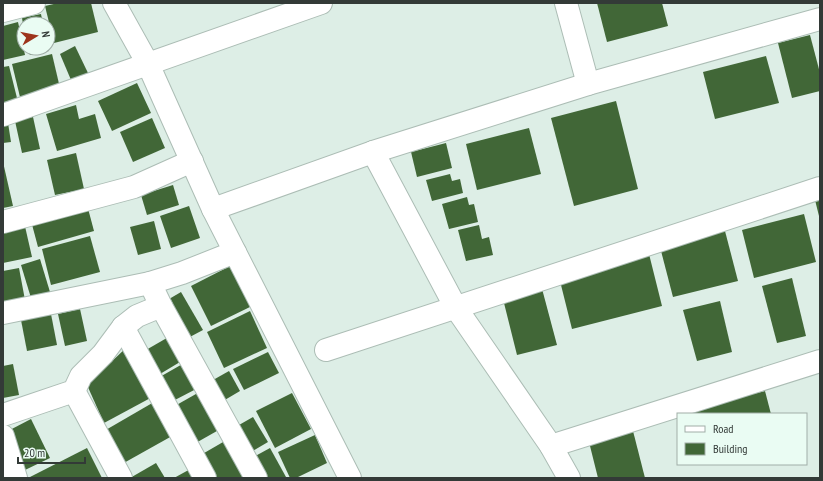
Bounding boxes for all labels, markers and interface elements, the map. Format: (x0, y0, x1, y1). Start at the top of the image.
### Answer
north arrow (16, 16, 56, 56)
text: N (38, 30, 53, 38)
legend (677, 413, 807, 465)
text: Road (713, 421, 733, 436)
scale bar (18, 439, 85, 465)
text: Building (713, 441, 748, 456)
text: 20 m (24, 445, 45, 460)

